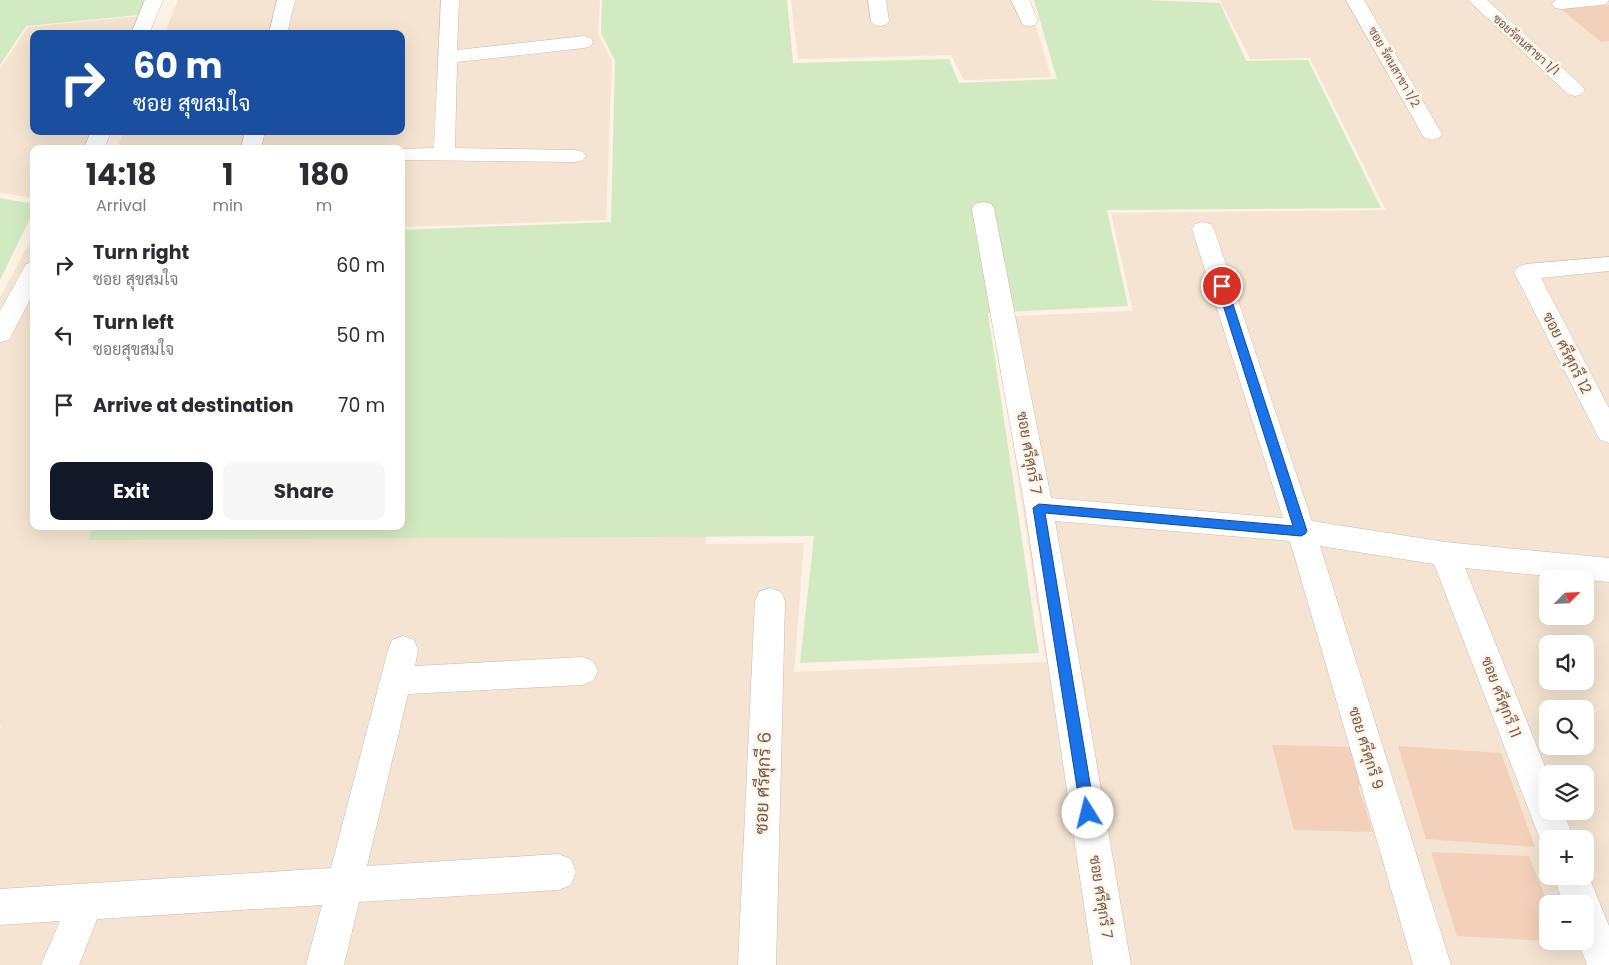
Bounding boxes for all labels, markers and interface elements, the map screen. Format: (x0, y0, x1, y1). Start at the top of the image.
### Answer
street label: ซอยรัตนสาขา 1/1 (1489, 10, 1563, 79)
street label: ซอย รัตนสาขา 1/2 (1364, 23, 1425, 110)
text: 60 m (133, 41, 223, 90)
icon: right (50, 50, 115, 115)
text: ซอย สุขสมใจ (133, 88, 251, 119)
text: 14:18 (86, 153, 157, 196)
text: 1 (222, 153, 233, 196)
text: 180 (299, 153, 349, 196)
text: Arrival (96, 194, 146, 217)
text: min (212, 194, 243, 217)
text: m (316, 194, 332, 217)
text: Turn right (93, 239, 189, 266)
icon: right (50, 251, 78, 279)
text: 60 m (336, 252, 385, 279)
pin (1201, 265, 1243, 307)
text: ซอย สุขสมใจ (93, 268, 179, 291)
icon: arrive (1208, 272, 1236, 300)
street label: ซอย ศรีศุกรี 12 (1537, 308, 1597, 398)
text: Turn left (93, 309, 174, 336)
icon: left (50, 321, 78, 349)
text: 50 m (336, 322, 385, 349)
text: ซอยสุขสมใจ (93, 338, 174, 361)
icon: arrive (50, 391, 78, 419)
text: Arrive at destination (93, 392, 294, 419)
text: 70 m (338, 392, 385, 419)
street label: ซอย ศรีศุกรี 7 (1011, 410, 1047, 496)
button: Exit (50, 462, 213, 520)
button: Share (223, 462, 385, 520)
north arrow (1539, 570, 1594, 625)
map controls (1539, 570, 1594, 950)
button: sound (1539, 635, 1594, 690)
street label: ซอย ศรีศุกรี 11 (1475, 653, 1527, 741)
button: search (1539, 700, 1594, 755)
street label: ซอย ศรีศุกรี 9 (1343, 704, 1389, 792)
street label: ซอย ศรีศุกรี 6 (748, 731, 777, 835)
button: layers (1539, 765, 1594, 820)
position arrow (1061, 786, 1113, 838)
button: + (1539, 830, 1594, 885)
street label: ซอย ศรีศุกรี 7 (1084, 854, 1118, 940)
button: − (1539, 895, 1594, 950)

